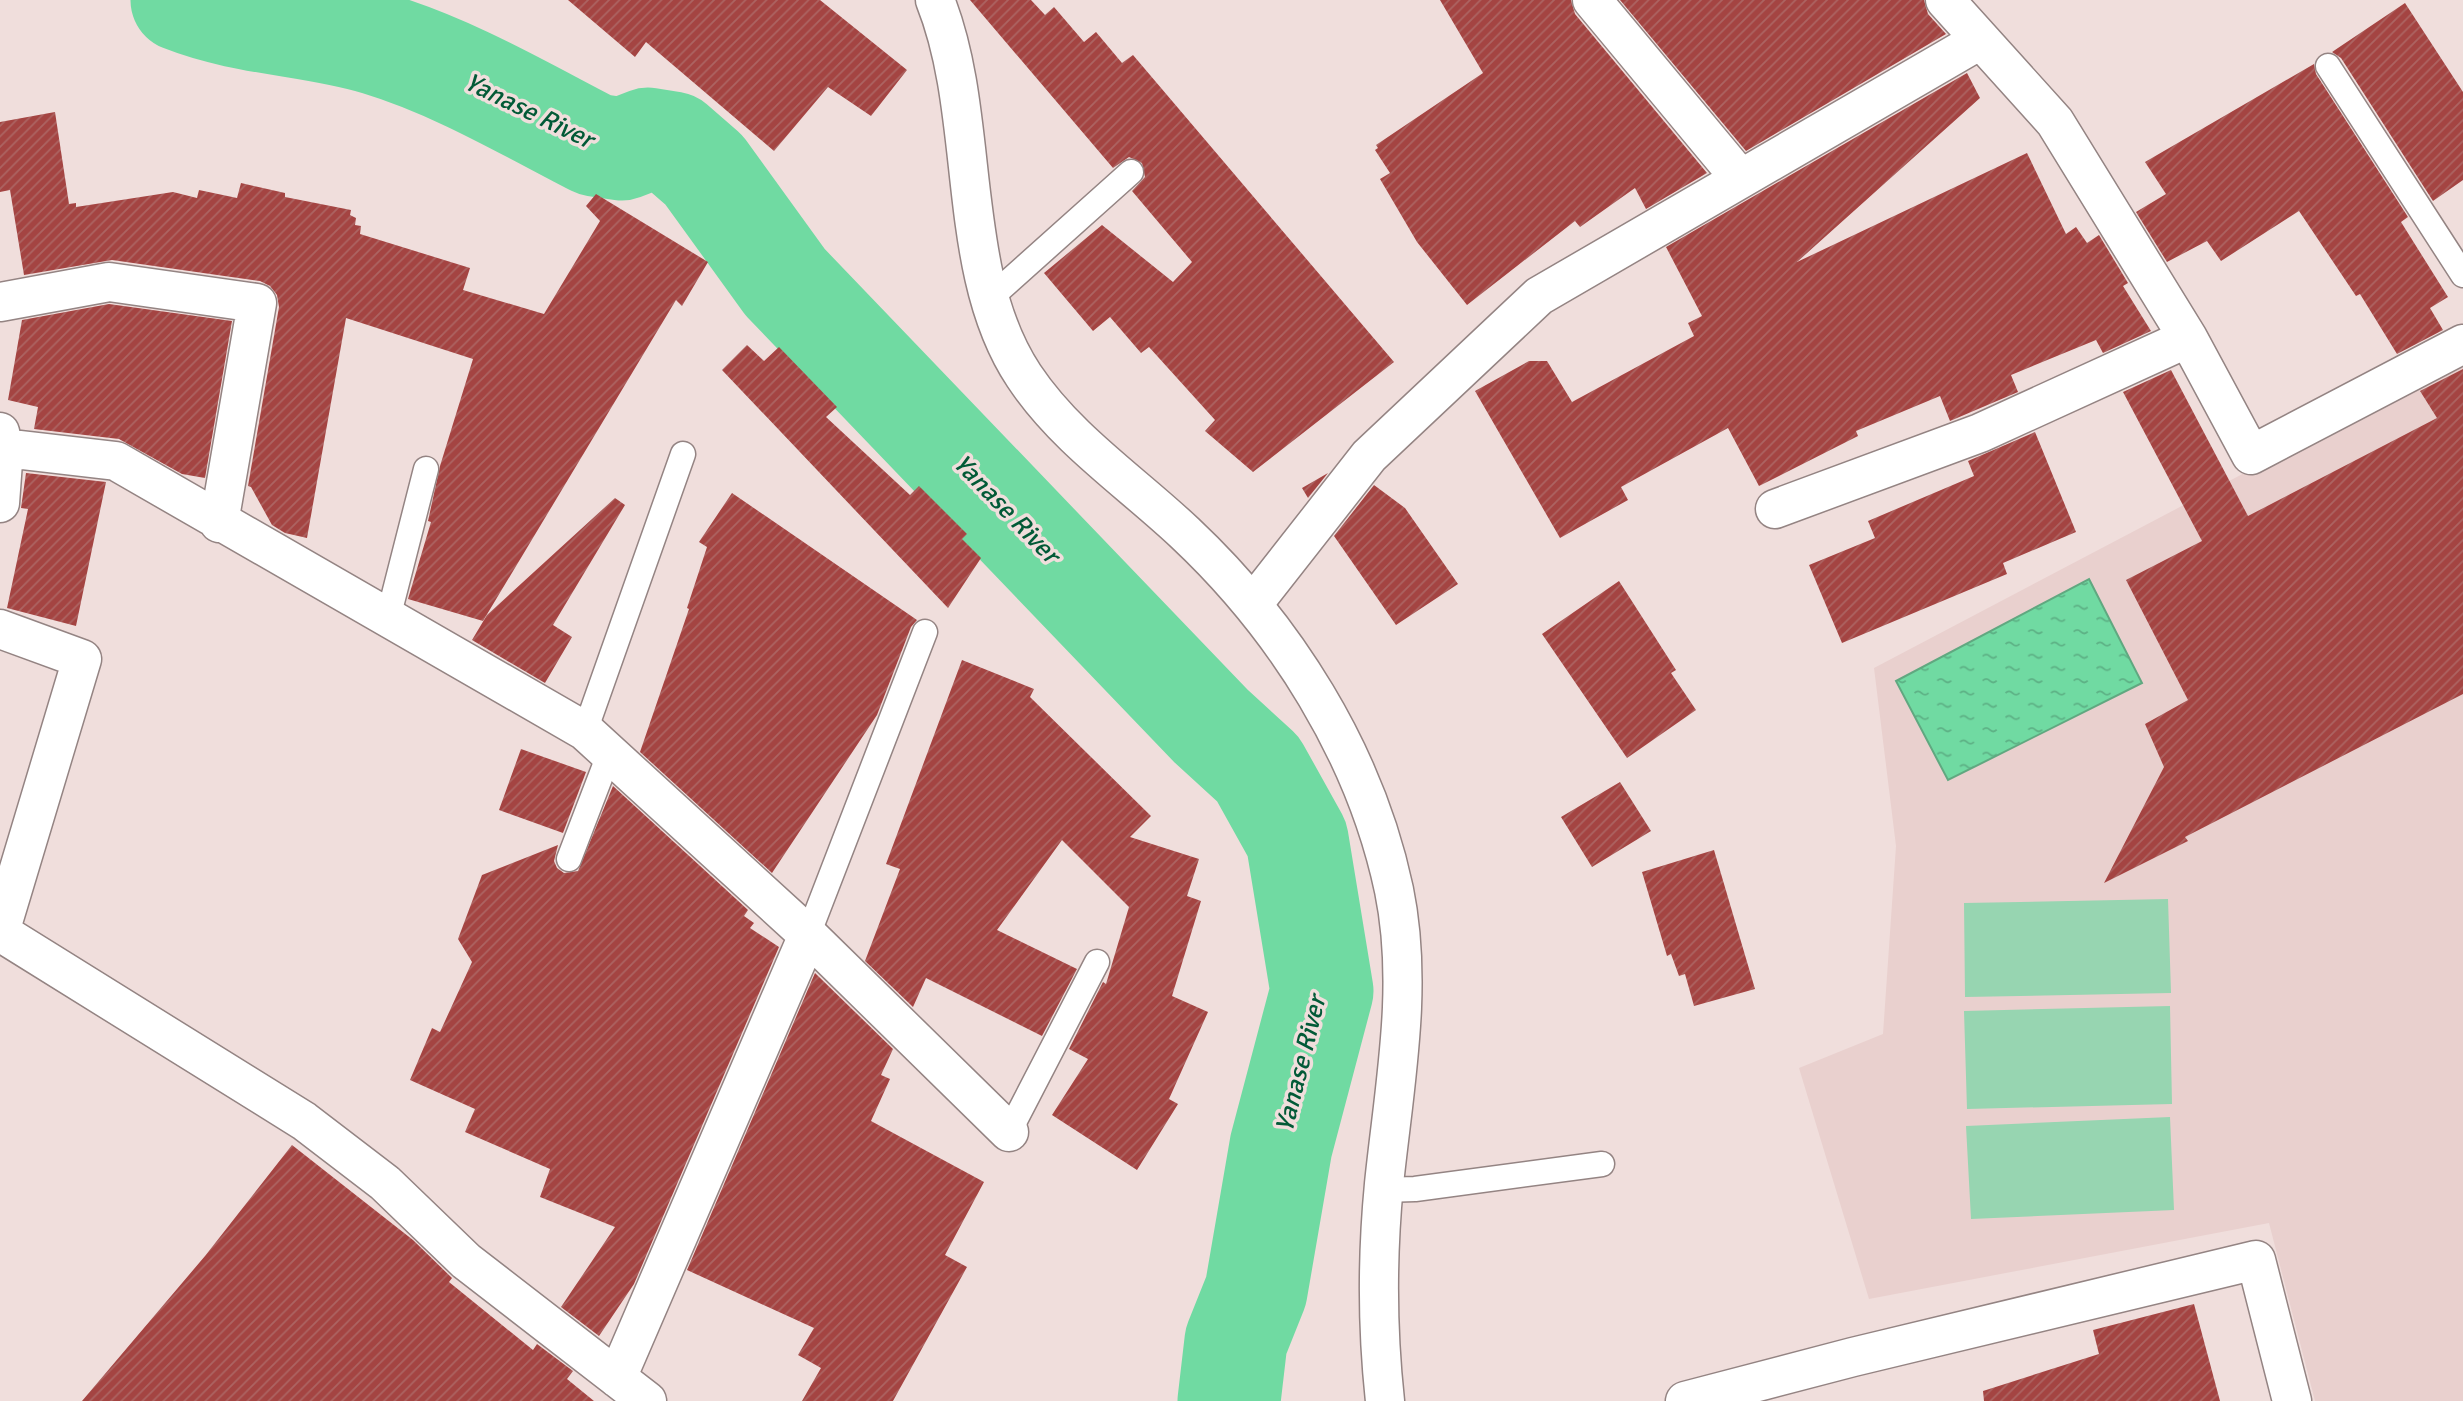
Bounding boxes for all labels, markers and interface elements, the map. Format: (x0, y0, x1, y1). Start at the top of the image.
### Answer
water label: Yanase River (460, 66, 602, 157)
water label: Yanase River (946, 448, 1068, 573)
water label: Yanase River (1269, 989, 1334, 1135)

